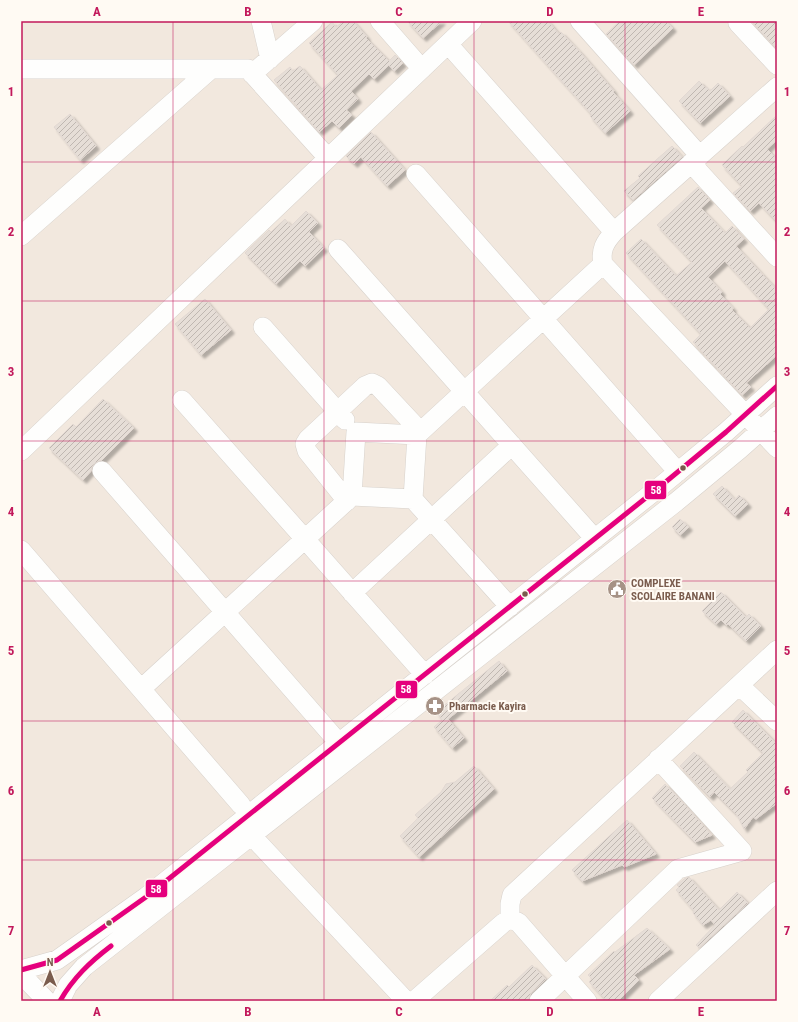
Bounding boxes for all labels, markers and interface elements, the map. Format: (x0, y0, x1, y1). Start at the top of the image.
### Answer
text: A (93, 4, 101, 19)
text: B (244, 4, 252, 19)
text: C (395, 4, 403, 19)
text: D (546, 4, 554, 19)
text: E (698, 4, 705, 19)
text: 1 (8, 84, 14, 99)
text: 1 (784, 84, 790, 99)
text: 2 (8, 224, 15, 239)
text: 2 (784, 224, 791, 239)
text: 3 (8, 364, 14, 379)
text: 3 (784, 364, 790, 379)
unlabelled marker (678, 463, 688, 473)
line badge: 58 (644, 480, 667, 500)
text: 58 (650, 484, 662, 497)
text: 4 (8, 504, 15, 519)
text: 4 (784, 504, 791, 519)
place label: COMPLEXE SCOLAIRE BANANI (631, 577, 715, 603)
public building icon: COMPLEXE SCOLAIRE BANANI (606, 578, 628, 600)
unlabelled marker (520, 589, 530, 599)
text: 5 (8, 643, 15, 658)
text: 5 (784, 643, 791, 658)
line badge: 58 (395, 680, 418, 699)
text: 58 (400, 683, 412, 696)
pharmacy icon: Pharmacie Kayira (424, 695, 446, 717)
place label: Pharmacie Kayira (449, 700, 526, 713)
text: 6 (8, 783, 15, 798)
text: 6 (784, 783, 791, 798)
line badge: 58 (145, 879, 168, 898)
text: 58 (150, 883, 162, 896)
unlabelled marker (104, 918, 114, 928)
text: 7 (8, 923, 15, 938)
text: 7 (784, 923, 791, 938)
north arrow (30, 952, 70, 992)
text: N (47, 956, 54, 969)
text: A (93, 1004, 101, 1019)
text: B (244, 1004, 252, 1019)
text: C (395, 1004, 403, 1019)
text: D (546, 1004, 554, 1019)
text: E (698, 1004, 705, 1019)

